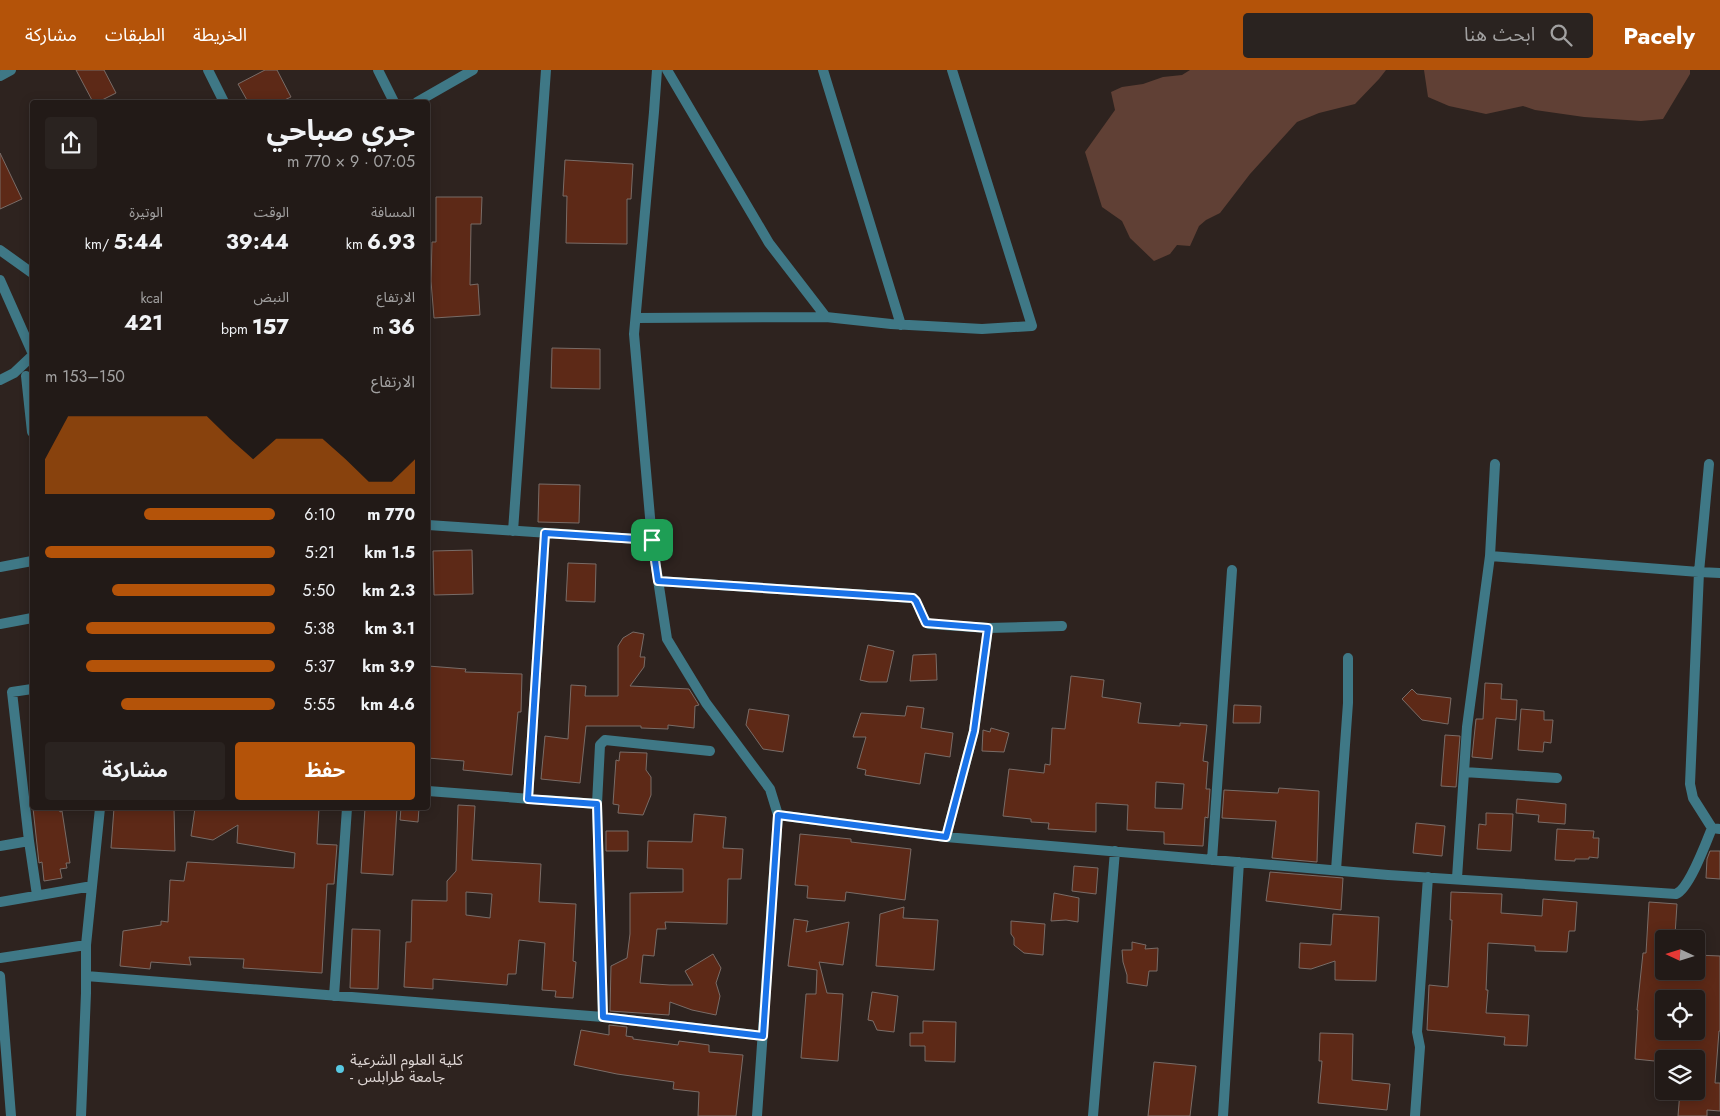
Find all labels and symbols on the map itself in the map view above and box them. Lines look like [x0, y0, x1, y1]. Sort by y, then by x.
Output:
pin [631, 519, 673, 561]
north arrow [1655, 930, 1705, 980]
place label: كلية العلوم الشرعية - جامعة طرابلس [350, 1049, 464, 1088]
marker: كلية العلوم الشرعية - جامعة طرابلس [334, 1063, 346, 1075]

